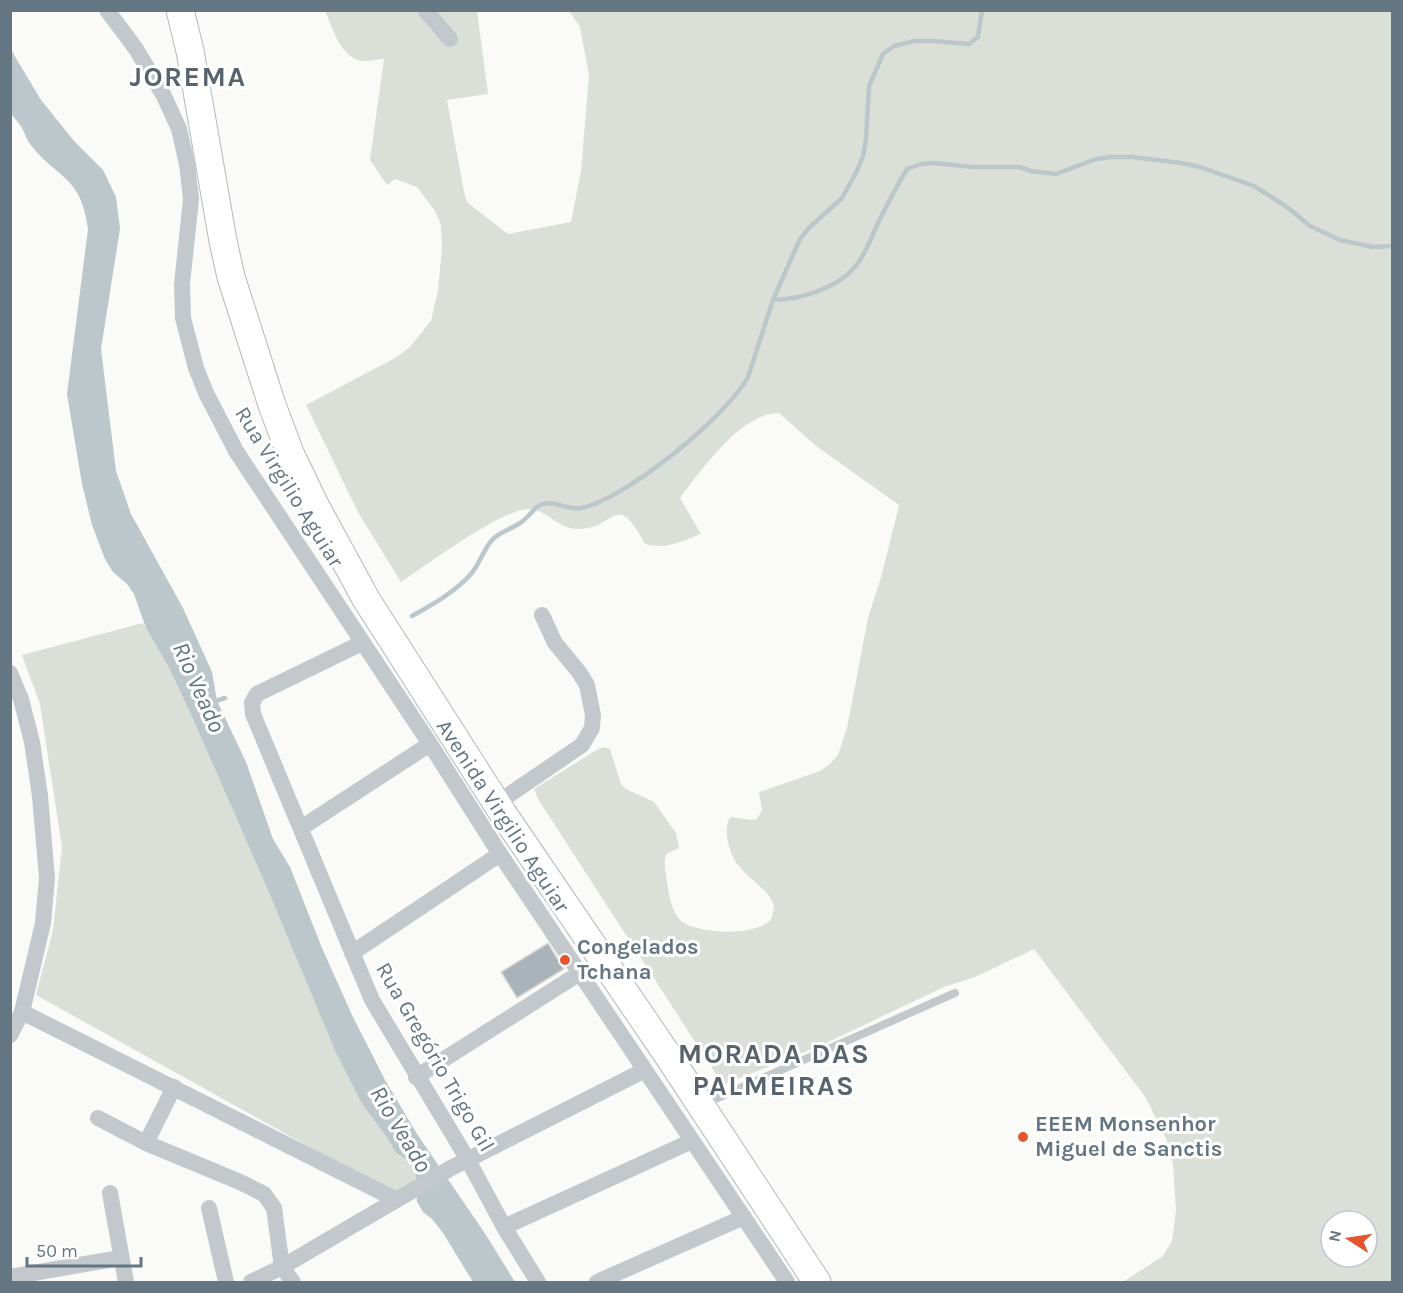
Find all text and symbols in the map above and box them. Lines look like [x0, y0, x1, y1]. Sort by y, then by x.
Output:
district label: JOREMA [130, 60, 246, 93]
street label: Rua Virgilio Aguiar [229, 402, 349, 572]
water label: Rio Veado [167, 637, 231, 737]
street label: Avenida Virgilio Aguiar [431, 714, 575, 918]
place label: Congelados Tchana [577, 934, 699, 985]
marker: Congelados Tchana [558, 953, 572, 967]
street label: Rua Gregório Trigo Gil [370, 958, 500, 1156]
district label: MORADA DAS PALMEIRAS [678, 1037, 870, 1102]
water label: Rio Veado [364, 1081, 438, 1177]
place label: EEEM Monsenhor Miguel de Sanctis [1035, 1111, 1222, 1162]
marker: EEEM Monsenhor Miguel de Sanctis [1016, 1130, 1030, 1144]
north arrow [1319, 1209, 1379, 1269]
text: N [1324, 1228, 1345, 1244]
scale bar [27, 1230, 141, 1268]
text: 50 m [36, 1240, 78, 1262]

